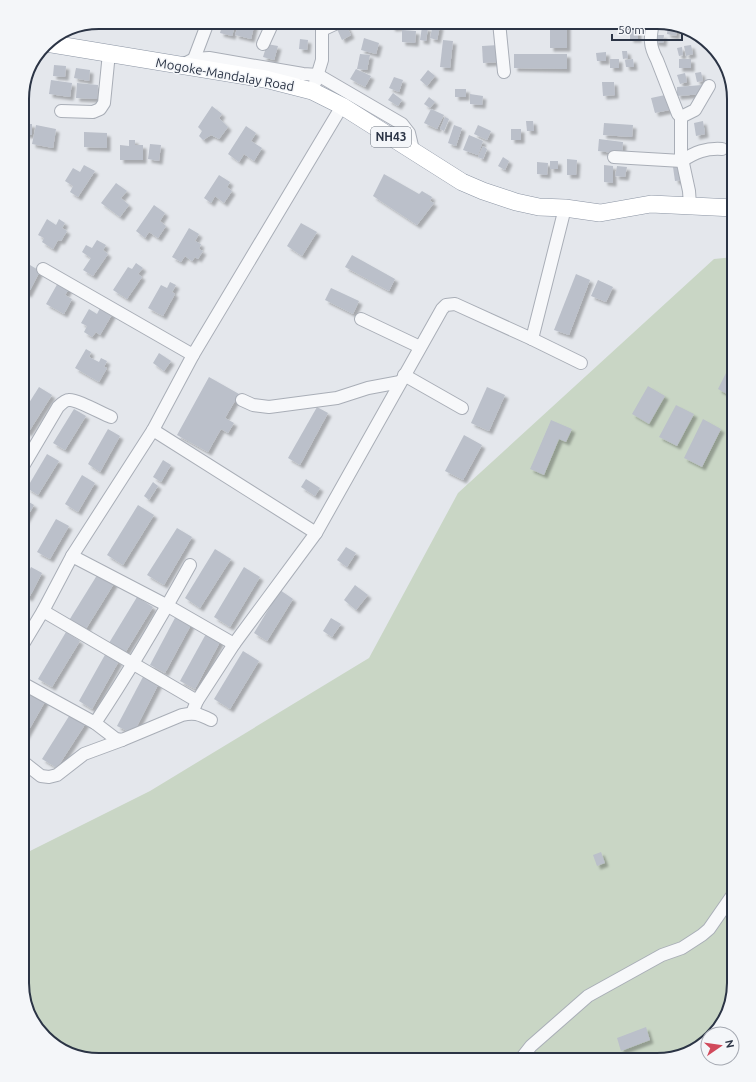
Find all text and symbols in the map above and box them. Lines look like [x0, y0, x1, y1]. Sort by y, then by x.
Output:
scale bar [612, 16, 682, 42]
text: 50 m [618, 23, 645, 36]
street label: Mogoke-Mandalay Road [155, 55, 295, 93]
road number: NH43 [371, 127, 411, 147]
north arrow [700, 1026, 740, 1066]
text: N [723, 1038, 737, 1049]

